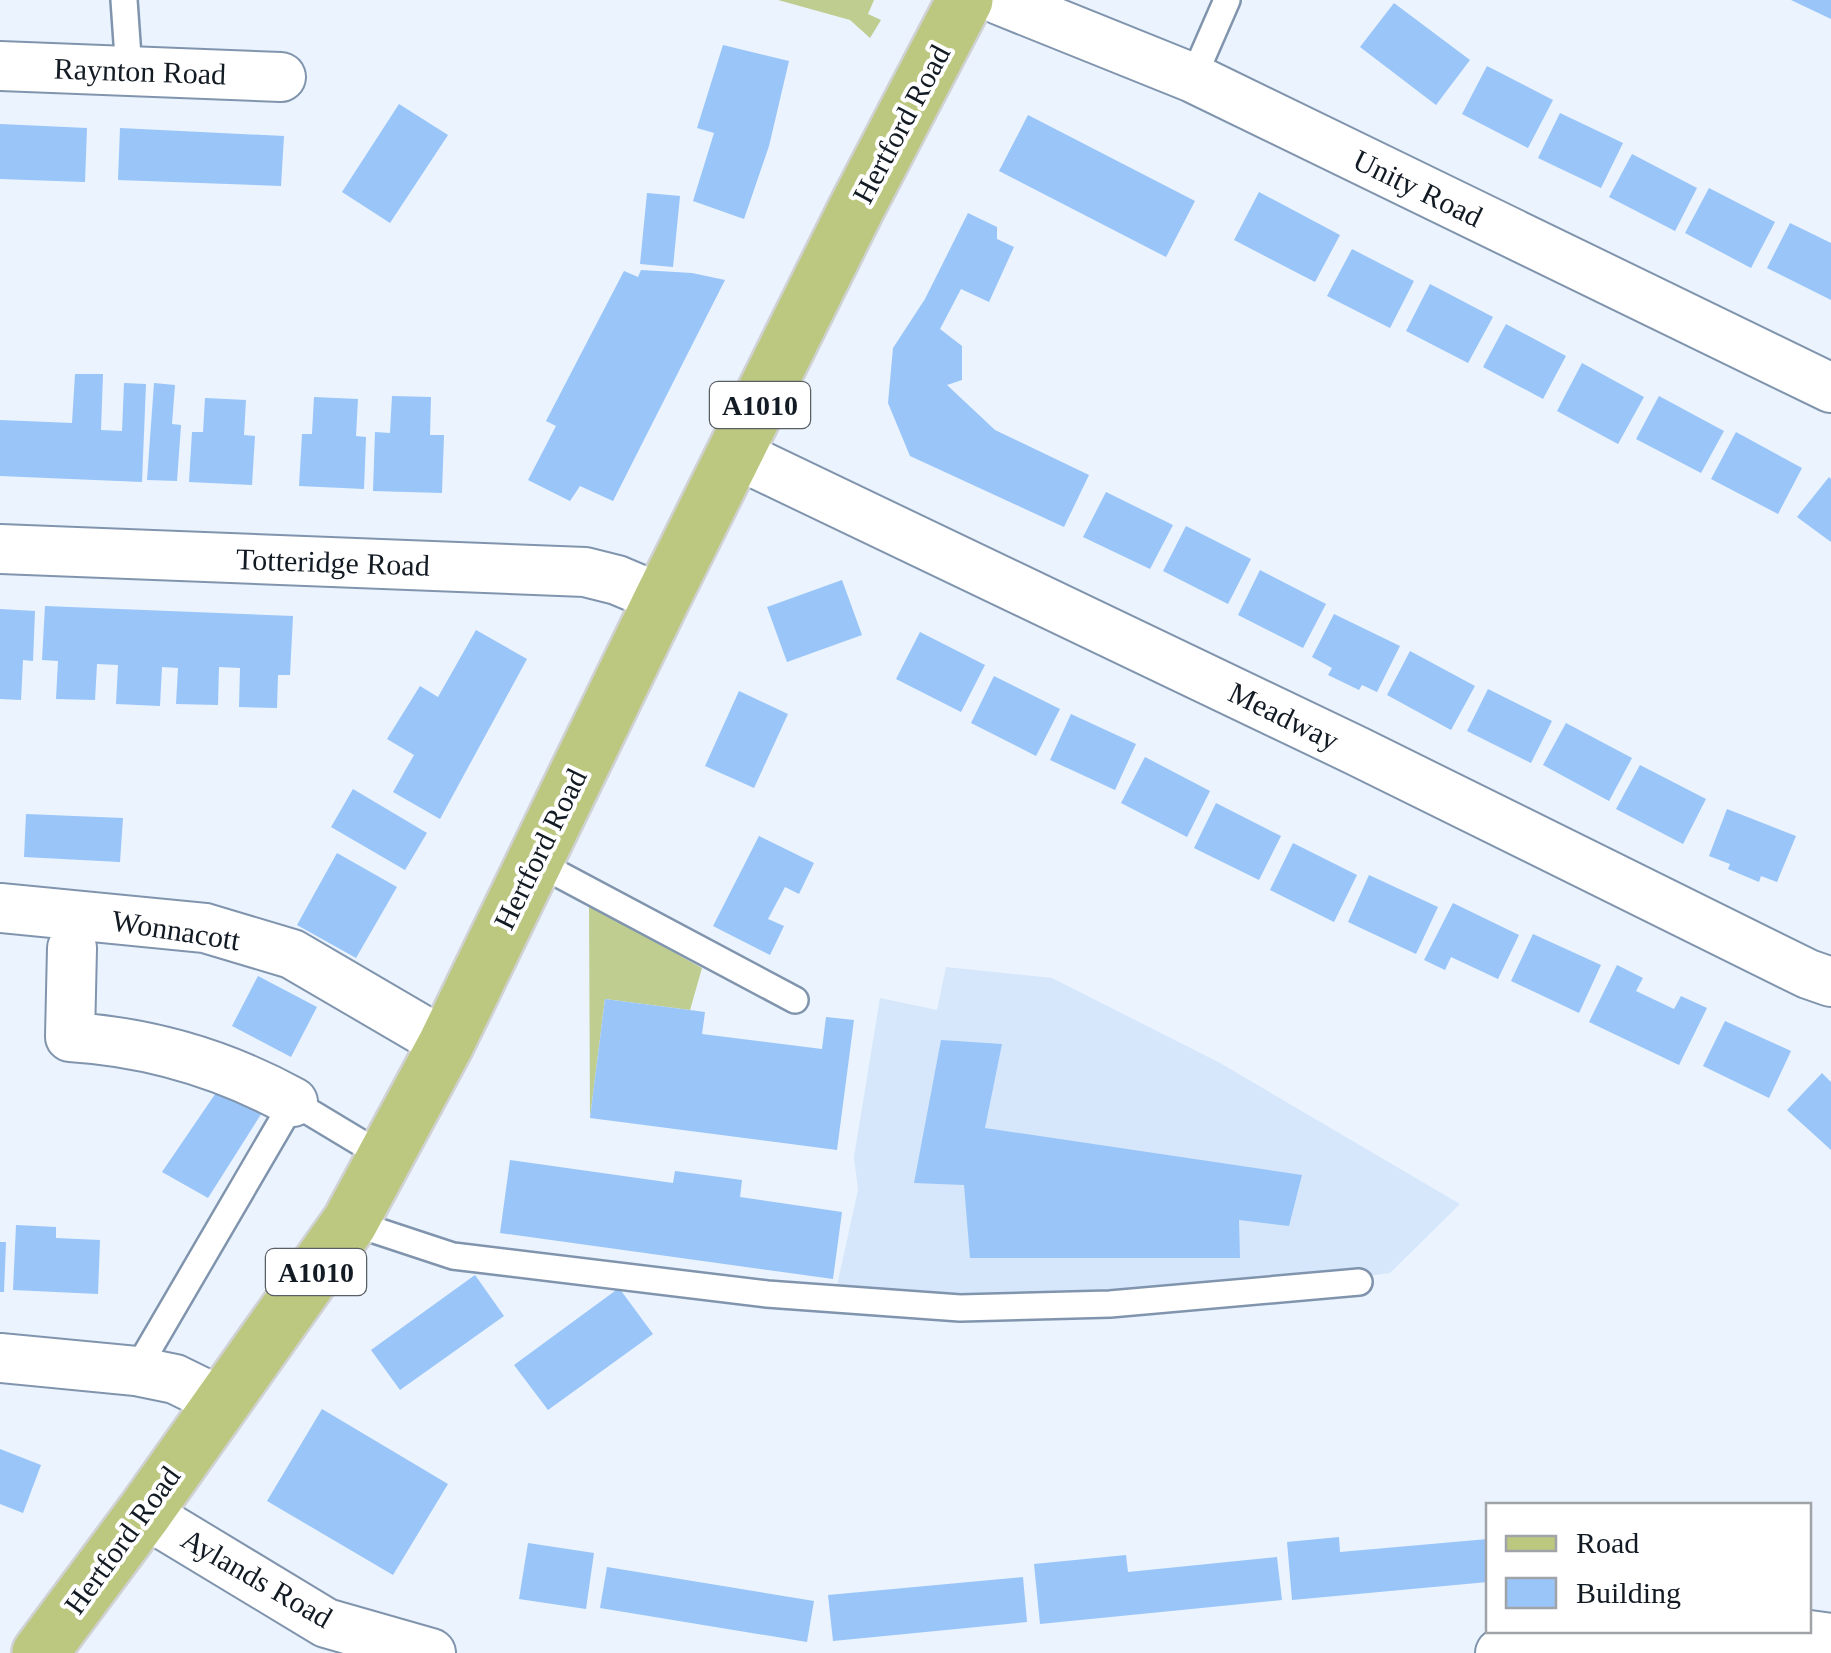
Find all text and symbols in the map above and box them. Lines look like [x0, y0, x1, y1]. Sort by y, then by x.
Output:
street label: Hertford Road [846, 39, 956, 209]
street label: Raynton Road [53, 51, 227, 91]
street label: Unity Road [1348, 143, 1488, 233]
road number: A1010 [710, 382, 810, 428]
street label: Totteridge Road [236, 542, 430, 582]
street label: Meadway [1224, 675, 1344, 757]
street label: Hertford Road [487, 764, 593, 934]
street label: Wonnacott [110, 904, 243, 957]
road number: A1010 [266, 1249, 366, 1295]
street label: Hertford Road [57, 1460, 187, 1620]
legend [1486, 1503, 1811, 1633]
street label: Aylands Road [176, 1522, 338, 1634]
text: Road [1576, 1526, 1639, 1559]
text: Building [1576, 1576, 1681, 1609]

